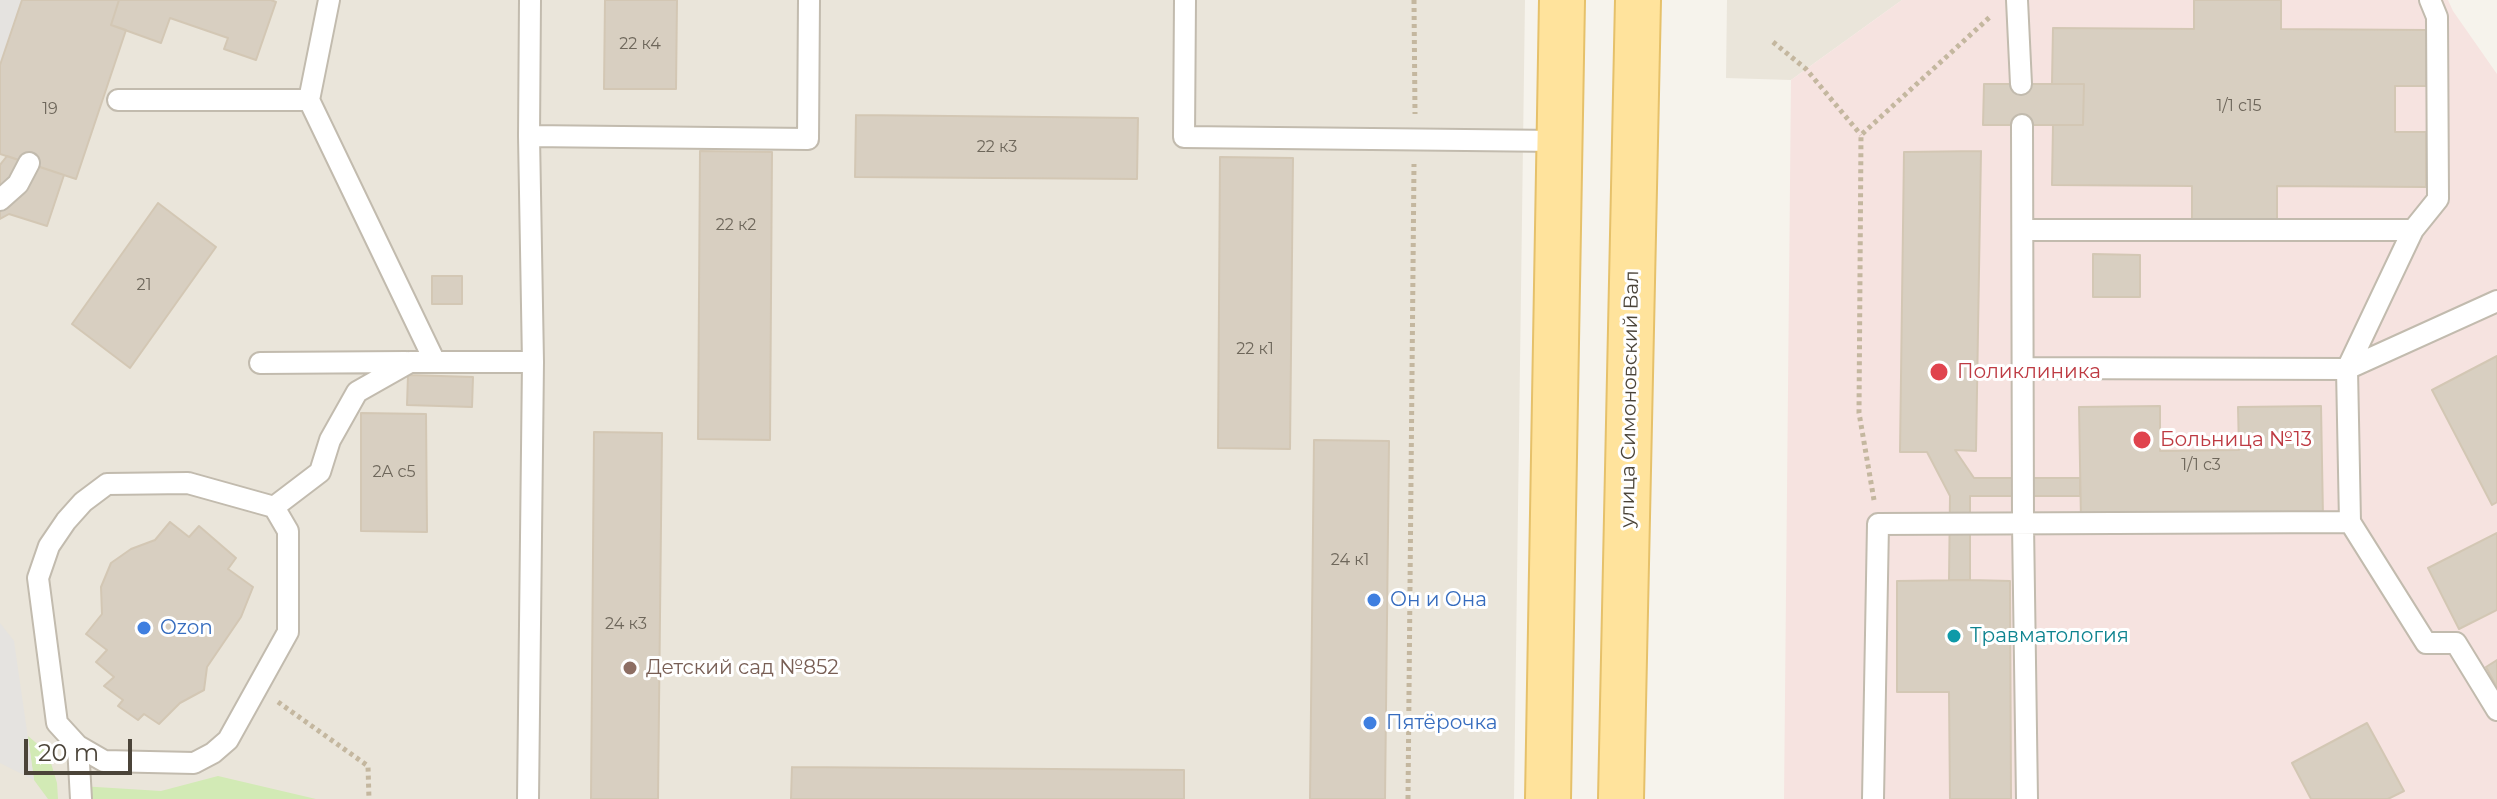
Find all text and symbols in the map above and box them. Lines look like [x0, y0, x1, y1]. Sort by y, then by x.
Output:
house number: 22 к4 [619, 34, 661, 54]
house number: 1/1 с15 [2216, 96, 2262, 116]
house number: 19 [42, 99, 58, 119]
house number: 22 к3 [977, 137, 1017, 157]
house number: 22 к2 [716, 215, 756, 235]
street label: улица Симоновский Вал [1616, 270, 1644, 528]
house number: 21 [137, 275, 151, 295]
house number: 22 к1 [1236, 339, 1274, 359]
place label: Поликлиника [1957, 360, 2101, 384]
marker: Поликлиника [1928, 361, 1950, 383]
place label: Больница №13 [2160, 428, 2312, 452]
marker: Больница №13 [2131, 429, 2153, 451]
house number: 1/1 с3 [2181, 455, 2221, 475]
house number: 2А с5 [372, 462, 416, 482]
house number: 24 к1 [1331, 550, 1369, 570]
place label: Он и Она [1390, 588, 1487, 612]
marker: Он и Она [1365, 591, 1383, 609]
house number: 24 к3 [605, 614, 647, 634]
place label: Ozon [160, 616, 213, 640]
marker: Ozon [135, 619, 153, 637]
place label: Травматология [1970, 624, 2129, 648]
marker: Травматология [1945, 627, 1963, 645]
place label: Детский сад №852 [646, 656, 839, 680]
marker: Детский сад №852 [621, 659, 639, 677]
place label: Пятёрочка [1386, 711, 1497, 735]
marker: Пятёрочка [1361, 714, 1379, 732]
scale bar [28, 723, 136, 773]
text: 20 m [38, 738, 99, 767]

